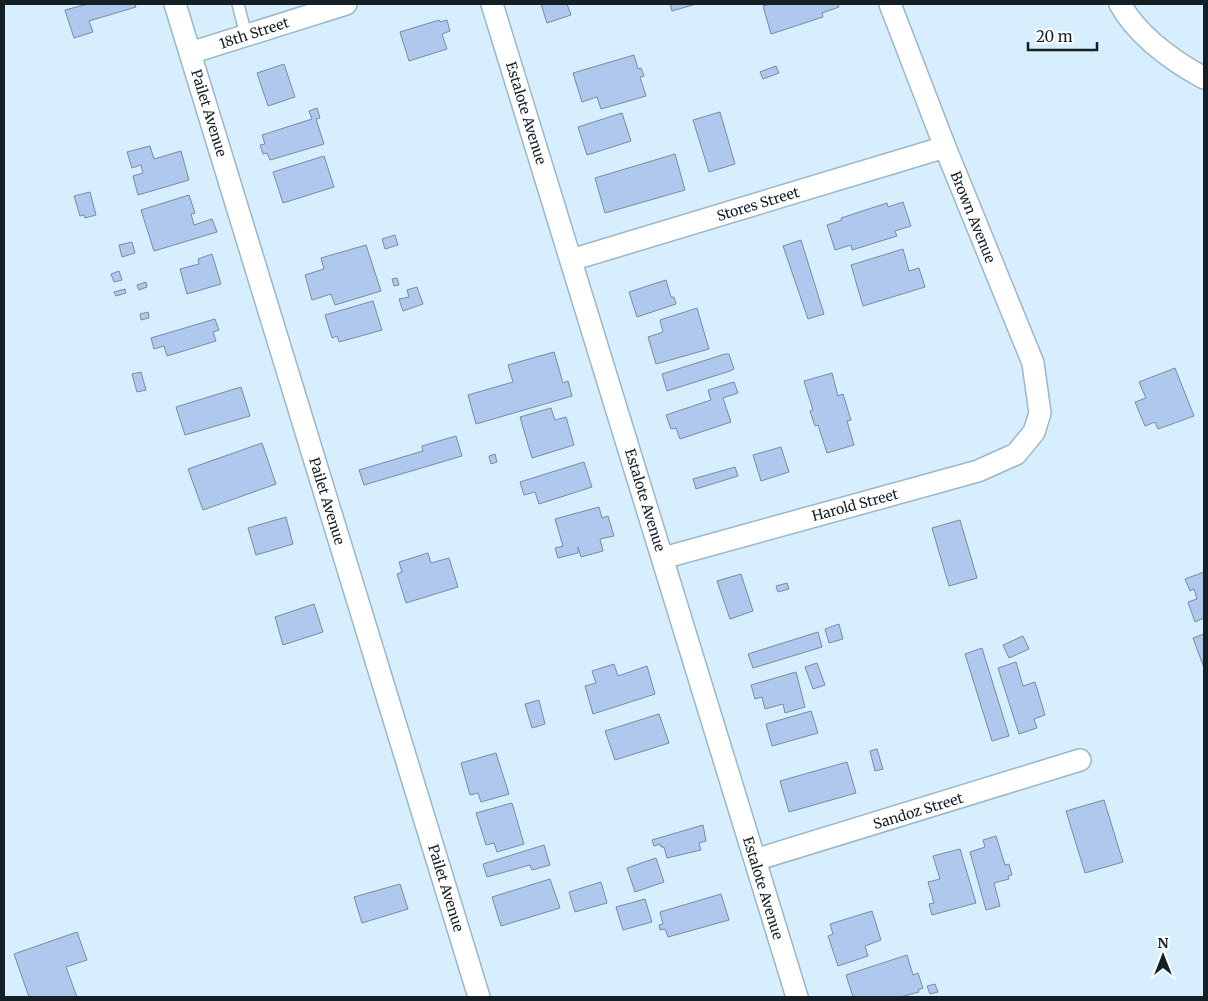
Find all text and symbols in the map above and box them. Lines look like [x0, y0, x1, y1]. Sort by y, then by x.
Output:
street label: 18th Street [217, 13, 292, 53]
scale bar [1028, 20, 1097, 52]
text: 20 m [1036, 27, 1073, 46]
street label: Estalote Avenue [502, 59, 550, 167]
street label: Pailet Avenue [187, 67, 231, 159]
street label: Brown Avenue [946, 169, 1000, 265]
street label: Stores Street [715, 183, 802, 225]
street label: Estalote Avenue [621, 446, 669, 554]
street label: Pailet Avenue [305, 455, 349, 547]
street label: Harold Street [810, 485, 901, 525]
street label: Sandoz Street [871, 789, 966, 833]
street label: Estalote Avenue [739, 834, 787, 942]
street label: Pailet Avenue [424, 842, 468, 934]
north arrow [1138, 931, 1188, 981]
text: N [1157, 934, 1169, 952]

